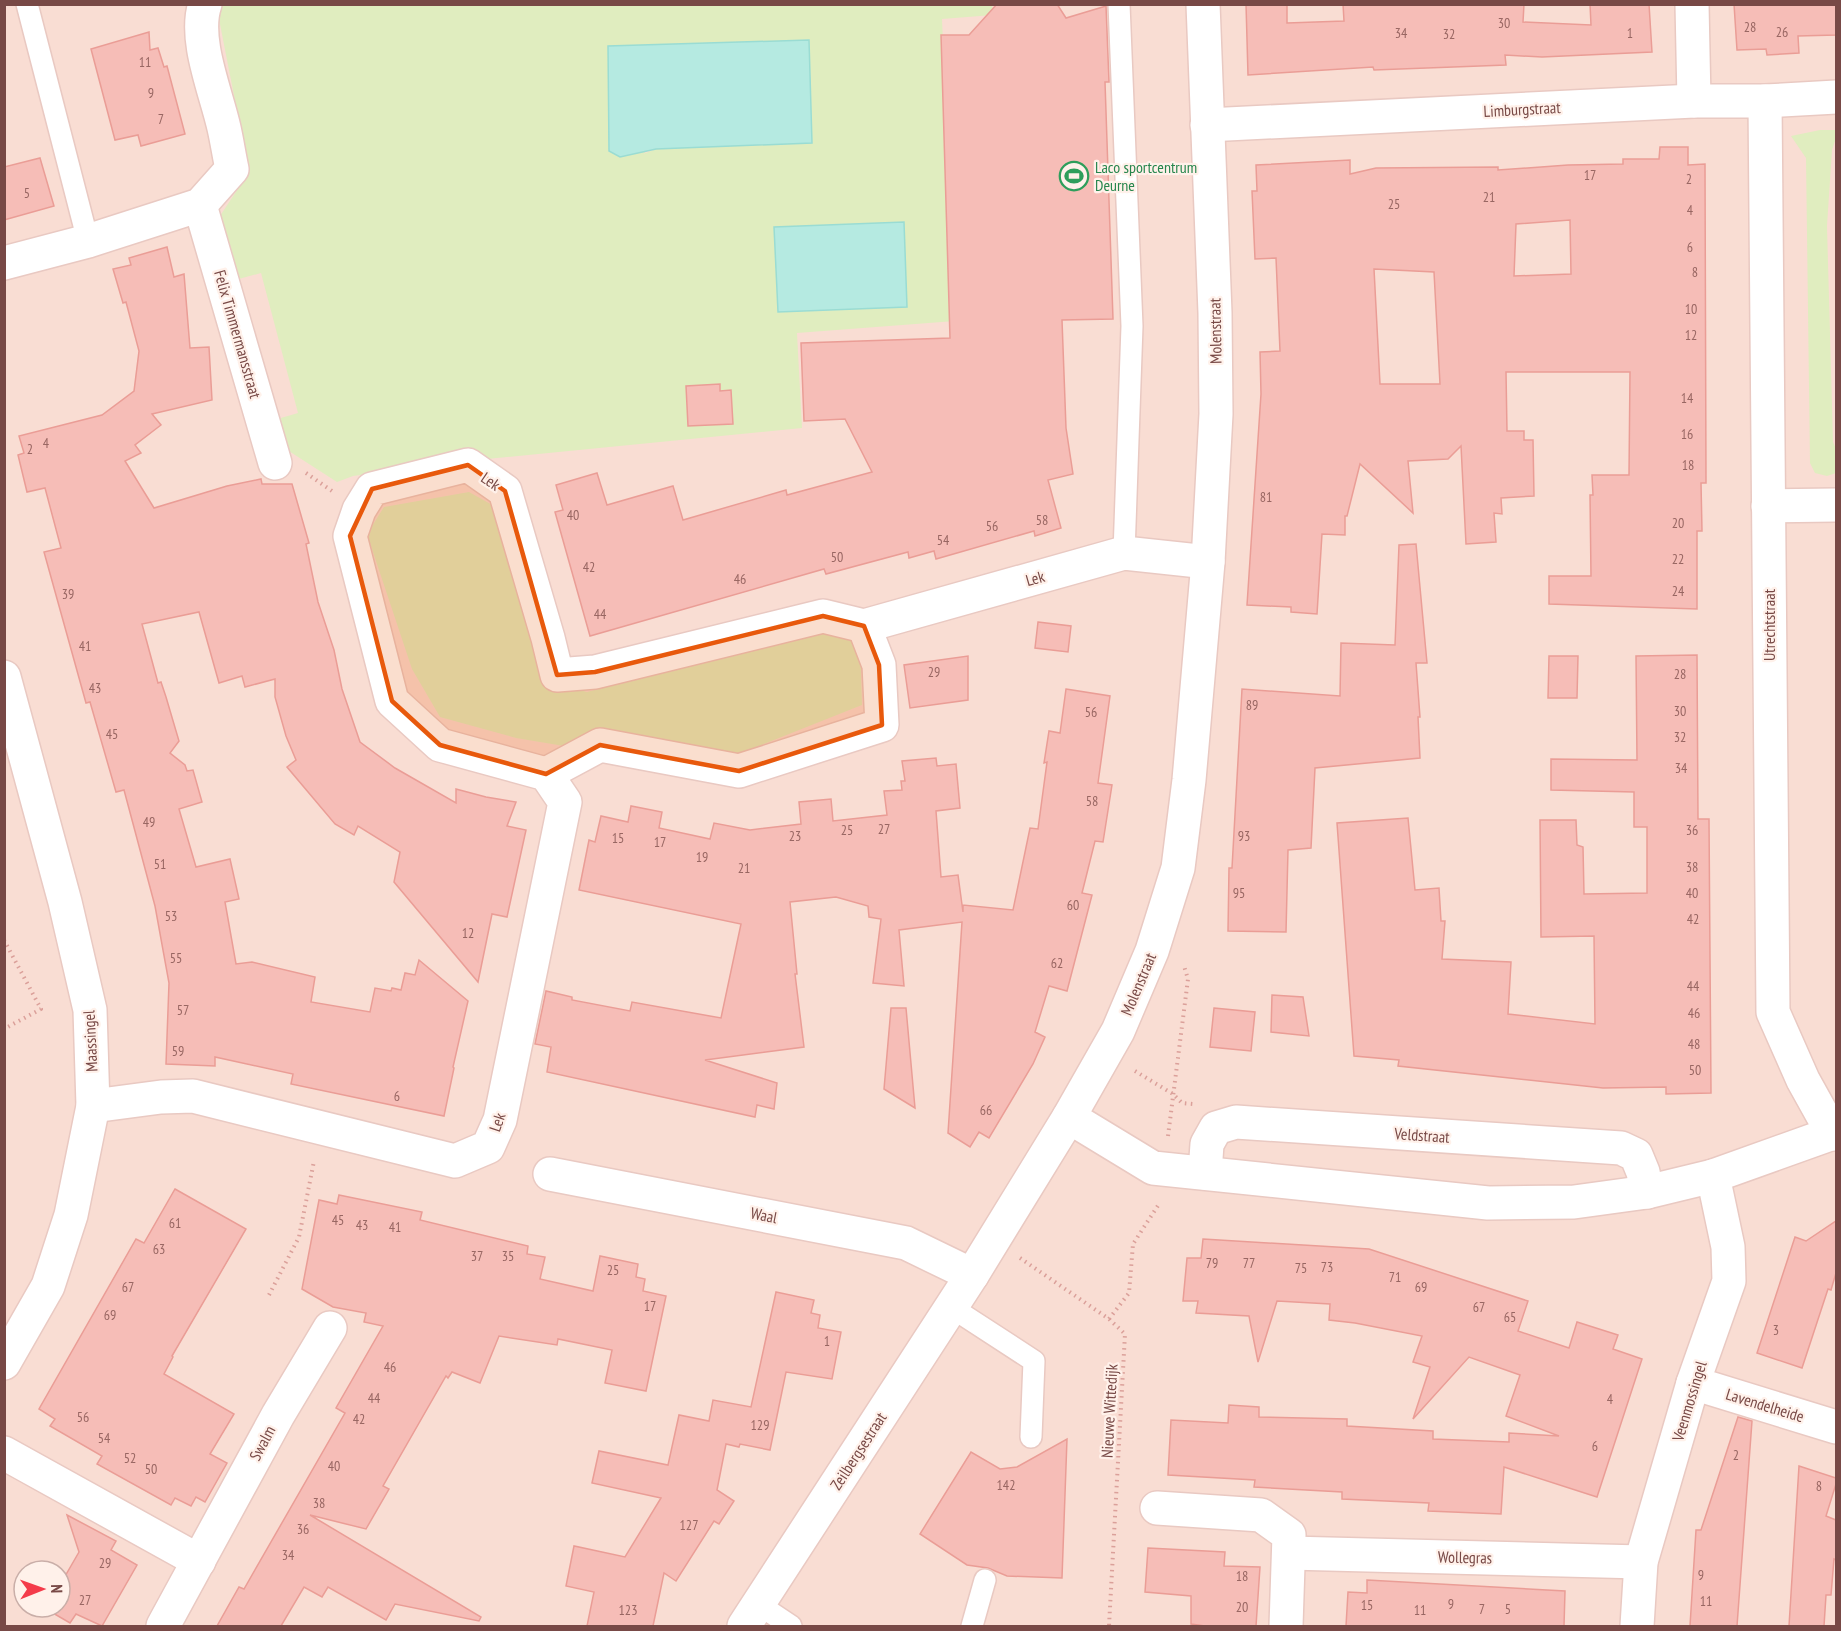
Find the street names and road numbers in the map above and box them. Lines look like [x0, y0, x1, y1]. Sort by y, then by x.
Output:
street label: Limburgstraat [1483, 97, 1562, 121]
street label: Felix Timmermansstraat [210, 267, 266, 401]
street label: Molenstraat [1204, 297, 1226, 364]
street label: Lek [478, 467, 505, 495]
street label: Lek [1023, 566, 1048, 590]
street label: Utrechtstraat [1759, 588, 1779, 661]
street label: Molenstraat [1116, 949, 1160, 1018]
street label: Maassingel [78, 1009, 102, 1072]
street label: Lek [484, 1109, 510, 1134]
street label: Veldstraat [1393, 1123, 1451, 1147]
street label: Waal [749, 1203, 779, 1227]
street label: Veenmossingel [1667, 1358, 1711, 1444]
street label: Nieuwe Wittedijk [1097, 1363, 1121, 1459]
street label: Lavendelheide [1724, 1384, 1806, 1426]
street label: Zeilbergsestraat [826, 1408, 891, 1494]
street label: Swalm [245, 1422, 279, 1464]
street label: Wollegras [1438, 1547, 1492, 1567]

